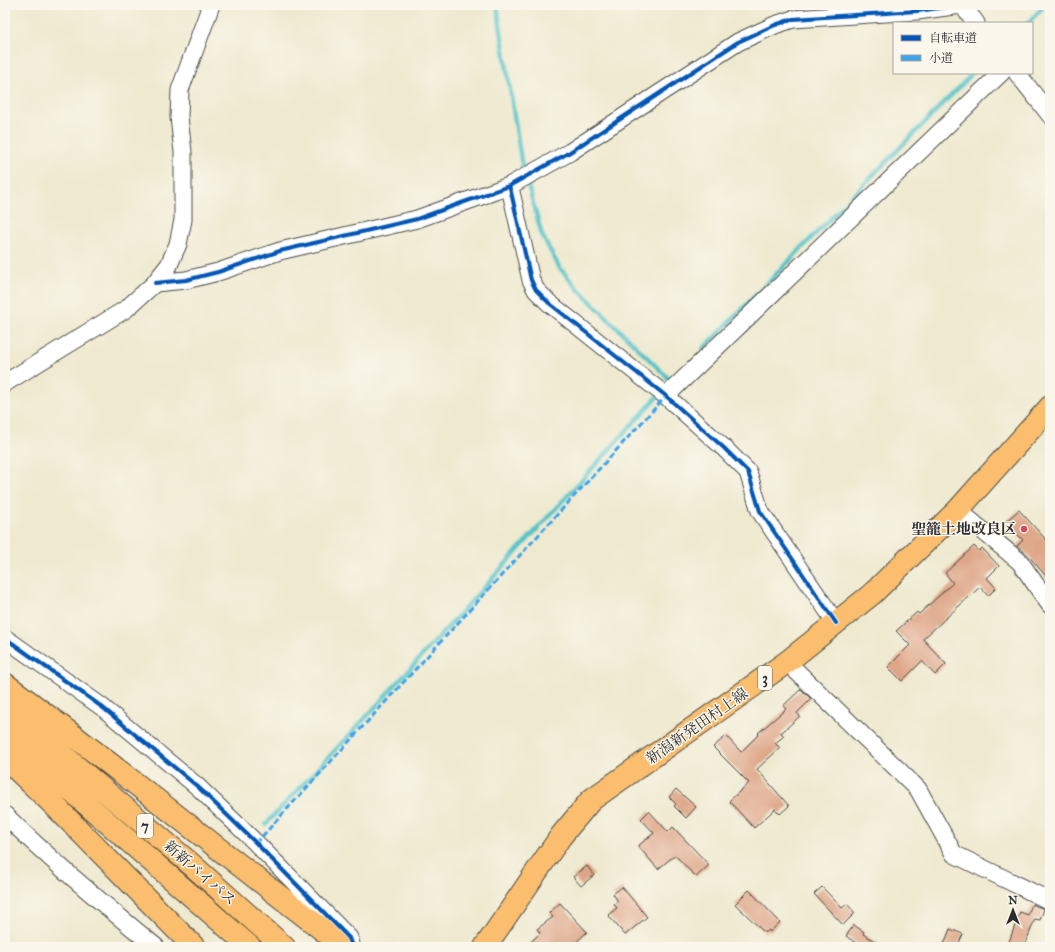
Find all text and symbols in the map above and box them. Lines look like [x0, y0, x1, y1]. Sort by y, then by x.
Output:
legend [893, 22, 1033, 74]
text: 自転車道 [929, 31, 977, 45]
text: 小道 [929, 51, 953, 65]
place label: 聖籠土地改良区 [911, 520, 1016, 538]
marker: 聖籠土地改良区 [1019, 524, 1029, 534]
road number: 3 [758, 666, 772, 690]
street label: 新潟新発田村上線 [643, 684, 751, 768]
road number: 7 [137, 814, 153, 838]
street label: 新新バイパス [160, 837, 240, 909]
north arrow [993, 890, 1033, 930]
text: N [1008, 894, 1018, 907]

